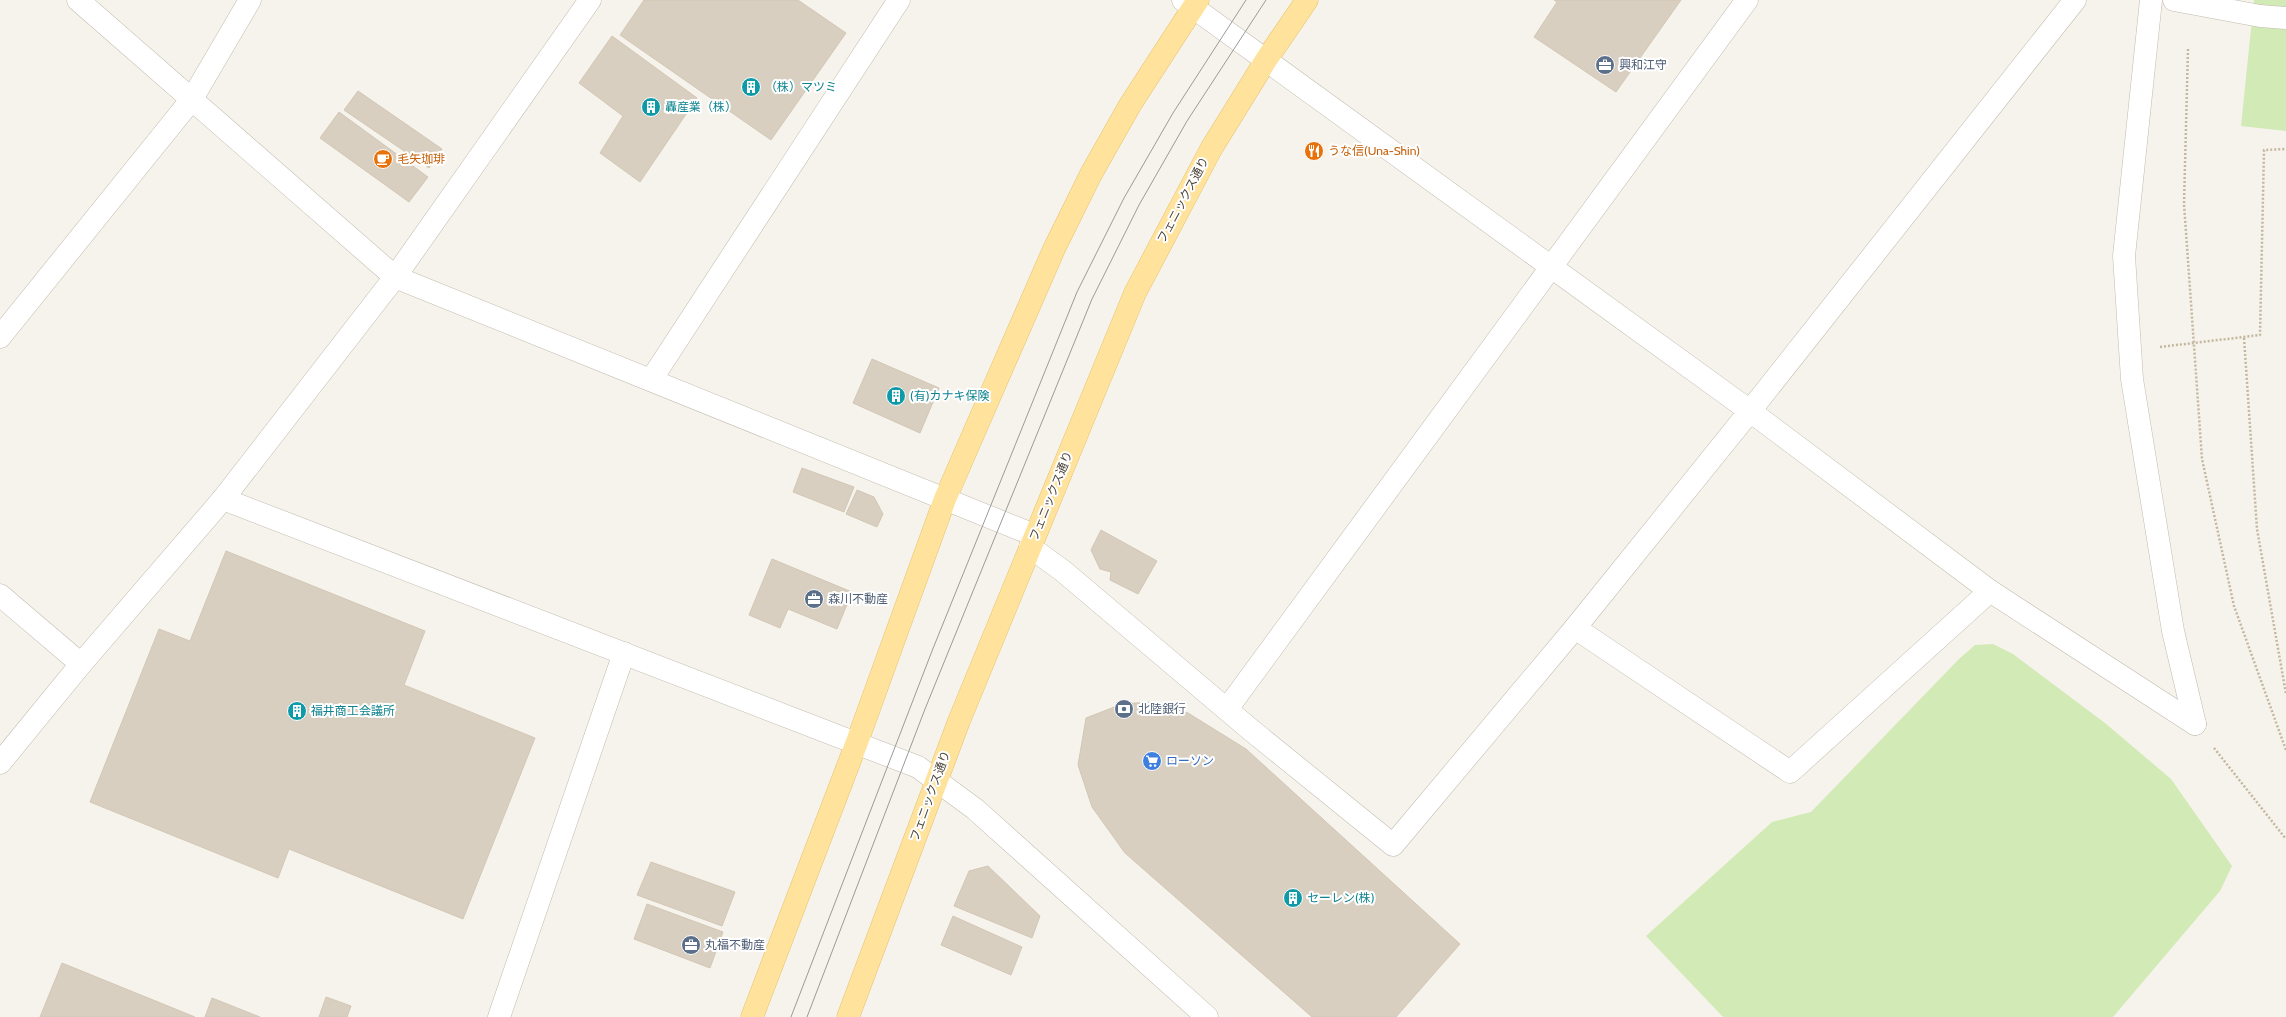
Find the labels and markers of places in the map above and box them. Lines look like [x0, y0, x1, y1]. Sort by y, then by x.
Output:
office icon: 興和江守 [1594, 54, 1616, 76]
place label: 興和江守 [1619, 57, 1667, 72]
building icon: （株）マツミ [740, 76, 762, 98]
place label: （株）マツミ [765, 79, 837, 94]
building icon: 轟産業（株） [640, 96, 662, 118]
place label: 轟産業（株） [665, 99, 737, 114]
restaurant icon: うな信(Una-Shin) [1303, 140, 1325, 162]
place label: うな信(Una-Shin) [1328, 143, 1420, 158]
cafe icon: 毛矢珈琲 [372, 148, 394, 170]
place label: 毛矢珈琲 [397, 151, 445, 166]
building icon: (有)カナキ保険 [885, 385, 907, 407]
place label: (有)カナキ保険 [910, 388, 990, 403]
office icon: 森川不動産 [803, 588, 825, 610]
place label: 森川不動産 [828, 591, 888, 606]
bank icon: 北陸銀行 [1113, 698, 1135, 720]
building icon: 福井商工会議所 [286, 700, 308, 722]
place label: 北陸銀行 [1138, 701, 1186, 716]
place label: 福井商工会議所 [311, 703, 395, 718]
supermarket icon: ローソン [1141, 750, 1163, 772]
place label: ローソン [1166, 753, 1214, 768]
building icon: セーレン(株) [1282, 887, 1304, 909]
place label: セーレン(株) [1307, 890, 1375, 905]
office icon: 丸福不動産 [680, 934, 702, 956]
place label: 丸福不動産 [705, 937, 765, 952]

